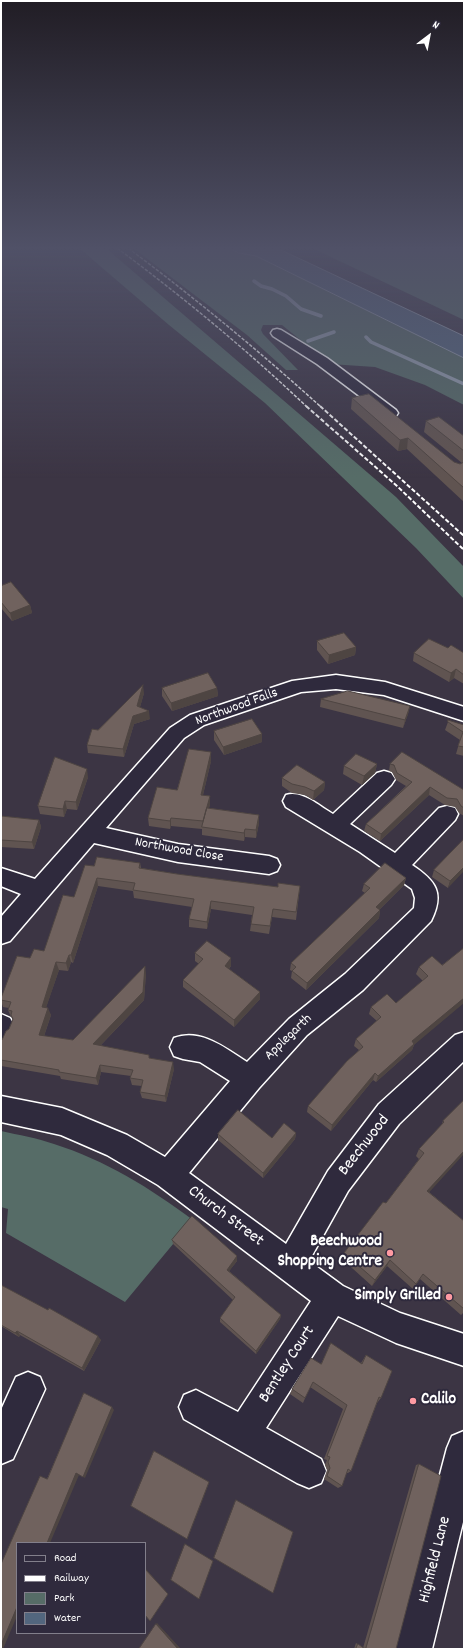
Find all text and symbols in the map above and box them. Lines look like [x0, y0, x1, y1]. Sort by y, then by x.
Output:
north arrow [409, 16, 449, 56]
text: N [429, 18, 442, 34]
street label: Northwood Falls [193, 685, 281, 731]
street label: Northwood Close [133, 835, 225, 867]
street label: Applegarth [262, 1011, 316, 1065]
street label: Beechwood [335, 1111, 395, 1181]
street label: Church Street [183, 1182, 267, 1252]
place label: Beechwood Shopping Centre [277, 1233, 382, 1273]
marker: Beechwood Shopping Centre [385, 1248, 395, 1258]
place label: Simply Grilled [355, 1287, 441, 1307]
marker: Simply Grilled [444, 1292, 454, 1302]
street label: Bentley Court [256, 1323, 320, 1407]
place label: Calilo [421, 1391, 456, 1411]
marker: Calilo [408, 1396, 418, 1406]
street label: Highfield Lane [415, 1515, 457, 1605]
legend [16, 1542, 146, 1634]
text: Road [54, 1550, 76, 1567]
text: Railway [54, 1570, 89, 1587]
text: Park [54, 1590, 74, 1607]
text: Water [54, 1610, 81, 1627]

